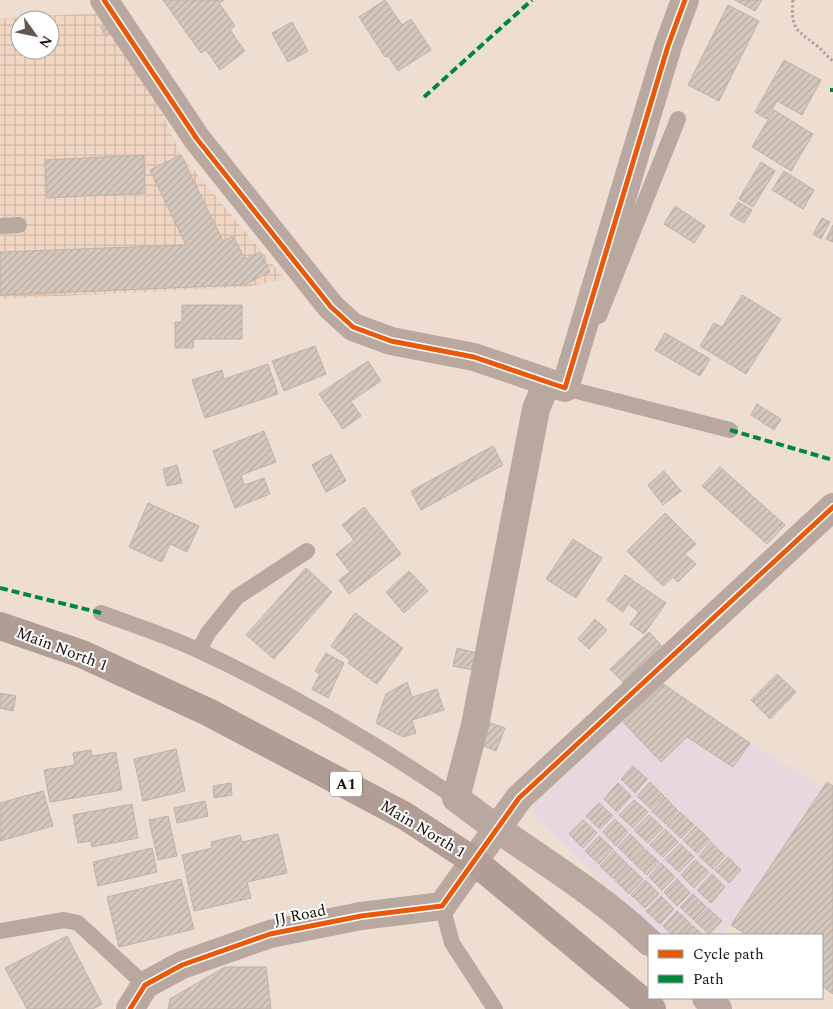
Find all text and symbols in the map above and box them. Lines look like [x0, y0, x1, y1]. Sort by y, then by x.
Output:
north arrow [10, 10, 60, 60]
text: N [34, 31, 57, 52]
street label: Main North 1 [13, 621, 111, 677]
road number: A1 [330, 772, 362, 796]
street label: Main North 1 [376, 794, 470, 864]
street label: JJ Road [272, 898, 328, 932]
legend [648, 934, 823, 999]
text: Cycle path [693, 943, 764, 966]
text: Path [693, 968, 724, 991]

